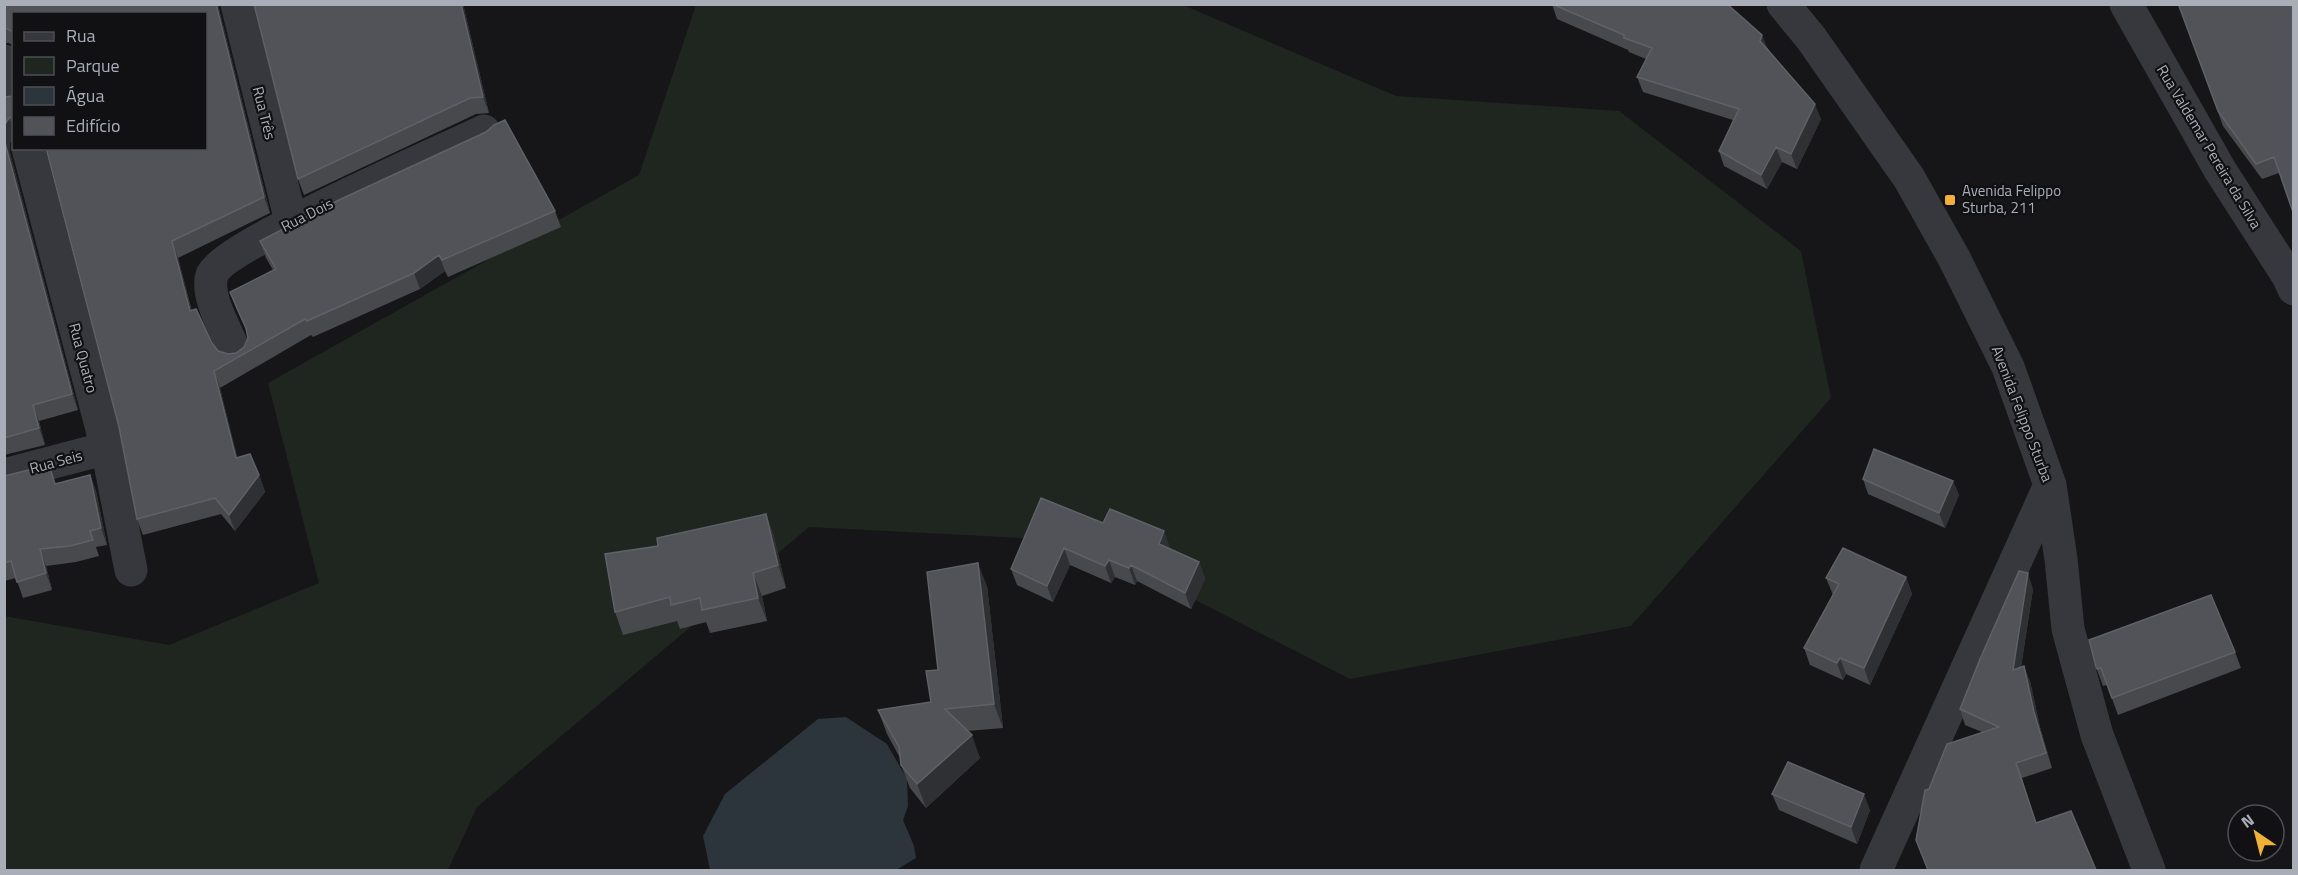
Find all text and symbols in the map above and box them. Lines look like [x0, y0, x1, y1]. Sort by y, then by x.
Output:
legend [12, 12, 207, 150]
text: Rua [66, 22, 96, 49]
text: Parque [66, 52, 120, 79]
street label: Rua Valdemar Pereira da Silva [2151, 60, 2268, 234]
text: Água [66, 82, 104, 109]
street label: Rua Três [247, 84, 282, 142]
text: Edifício [66, 112, 120, 139]
place label: Avenida Felippo Sturba, 211 [1962, 179, 2061, 219]
street label: Rua Dois [277, 192, 337, 237]
marker: Avenida Felippo Sturba, 211 [1943, 193, 1957, 207]
street label: Rua Quatro [63, 320, 104, 395]
street label: Avenida Felippo Sturba [1986, 342, 2059, 486]
street label: Rua Seis [27, 443, 85, 480]
north arrow [2226, 803, 2286, 863]
text: N [2236, 808, 2259, 834]

